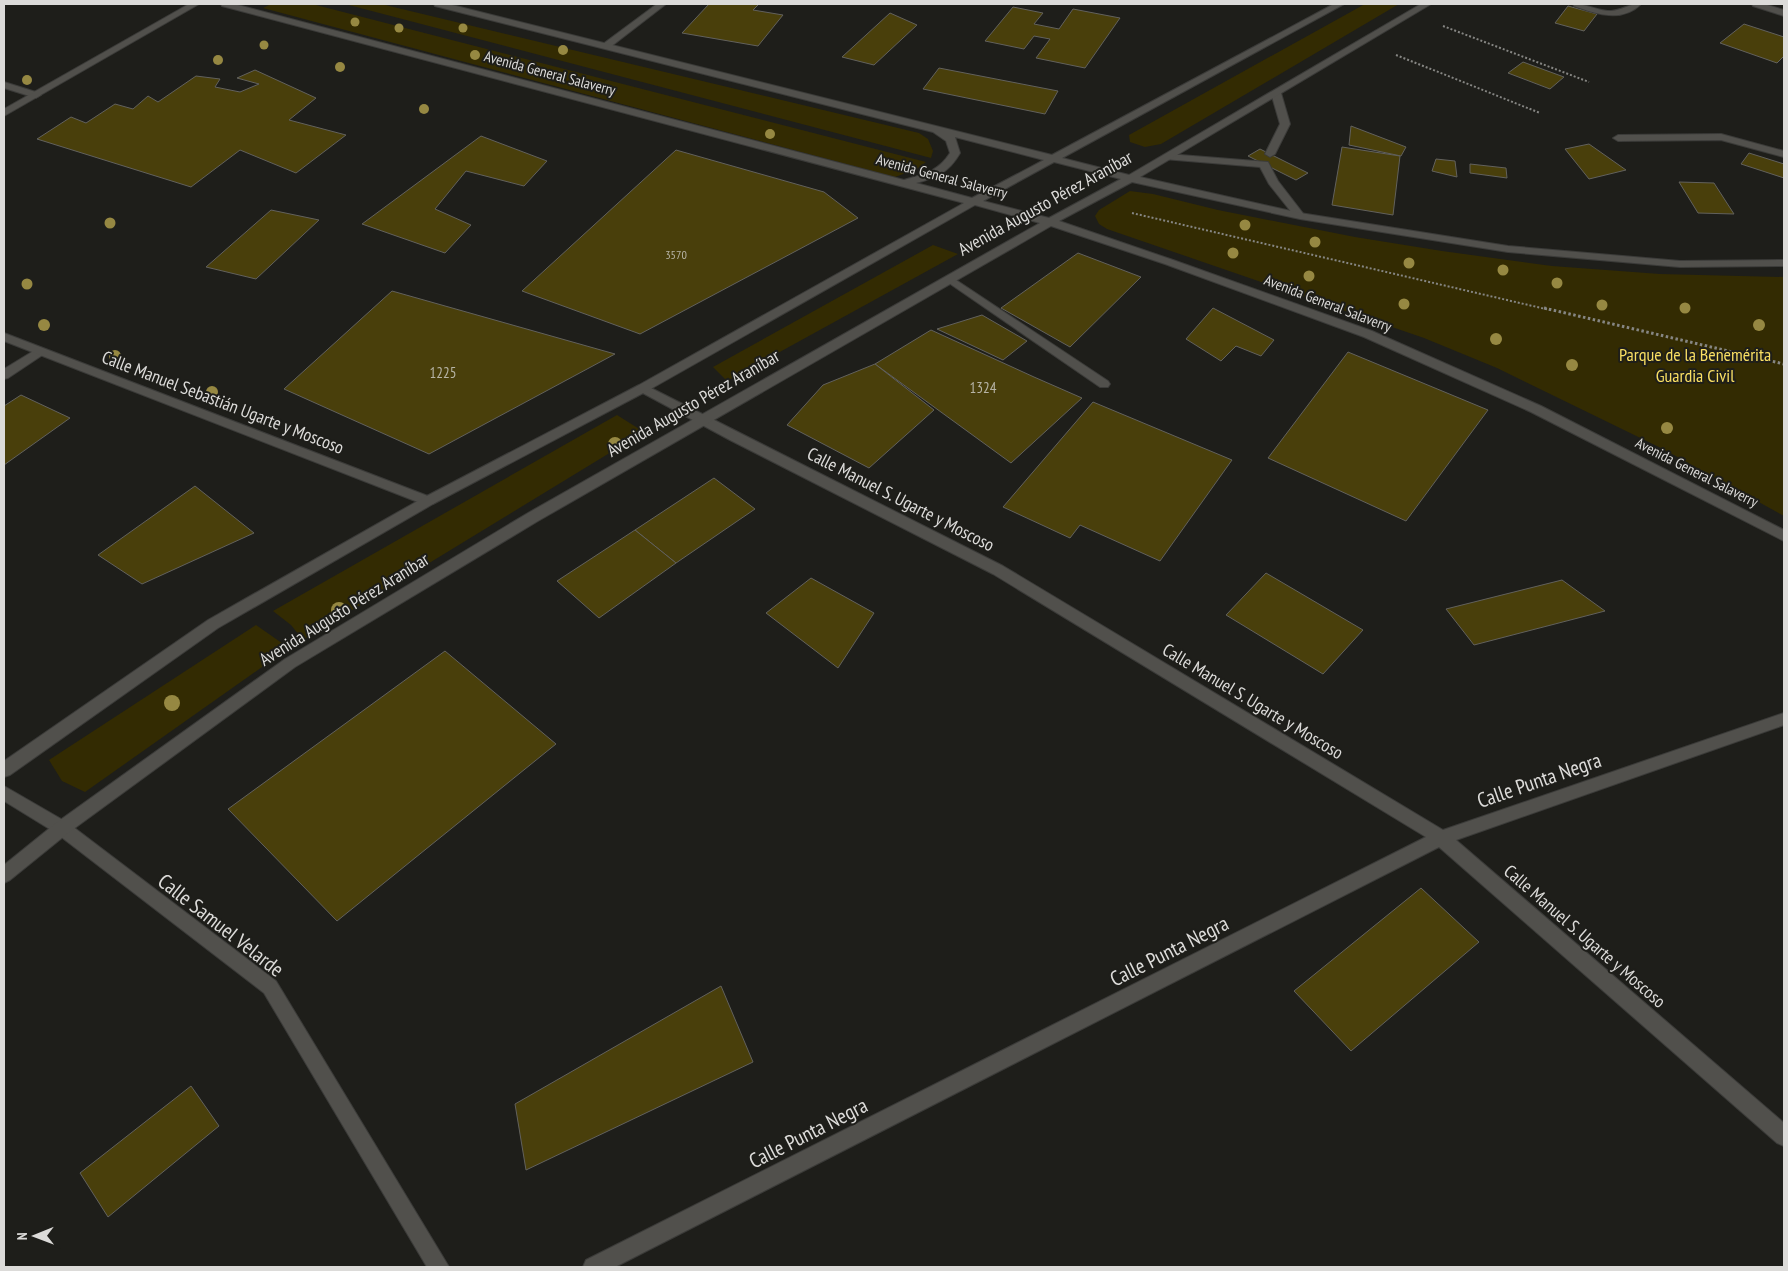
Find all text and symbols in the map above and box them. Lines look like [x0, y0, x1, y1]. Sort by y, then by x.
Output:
street label: Avenida General Salaverry [482, 46, 618, 100]
street label: Avenida Augusto Pérez Araníbar [954, 145, 1136, 261]
street label: Avenida General Salaverry [874, 149, 1010, 203]
house number: 3570 [665, 247, 687, 262]
street label: Avenida General Salaverry [1262, 270, 1395, 336]
park label: Parque de la Benemérita Guardia Civil [1619, 343, 1771, 387]
street label: Avenida Augusto Pérez Araníbar [602, 344, 784, 462]
street label: Calle Manuel Sebastián Ugarte y Moscoso [99, 345, 348, 459]
house number: 1225 [429, 363, 457, 382]
house number: 1324 [969, 378, 997, 397]
street label: Avenida General Salaverry [1633, 433, 1762, 511]
street label: Calle Manuel S. Ugarte y Moscoso [804, 442, 999, 556]
street label: Avenida Augusto Pérez Araníbar [255, 547, 433, 671]
street label: Calle Manuel S. Ugarte y Moscoso [1158, 638, 1348, 764]
street label: Calle Punta Negra [1473, 746, 1605, 814]
street label: Calle Manuel S. Ugarte y Moscoso [1499, 859, 1671, 1013]
street label: Calle Samuel Velarde [153, 867, 289, 983]
street label: Calle Punta Negra [1105, 910, 1233, 992]
street label: Calle Punta Negra [744, 1092, 872, 1174]
north arrow [10, 1211, 60, 1261]
text: N [13, 1232, 31, 1240]

